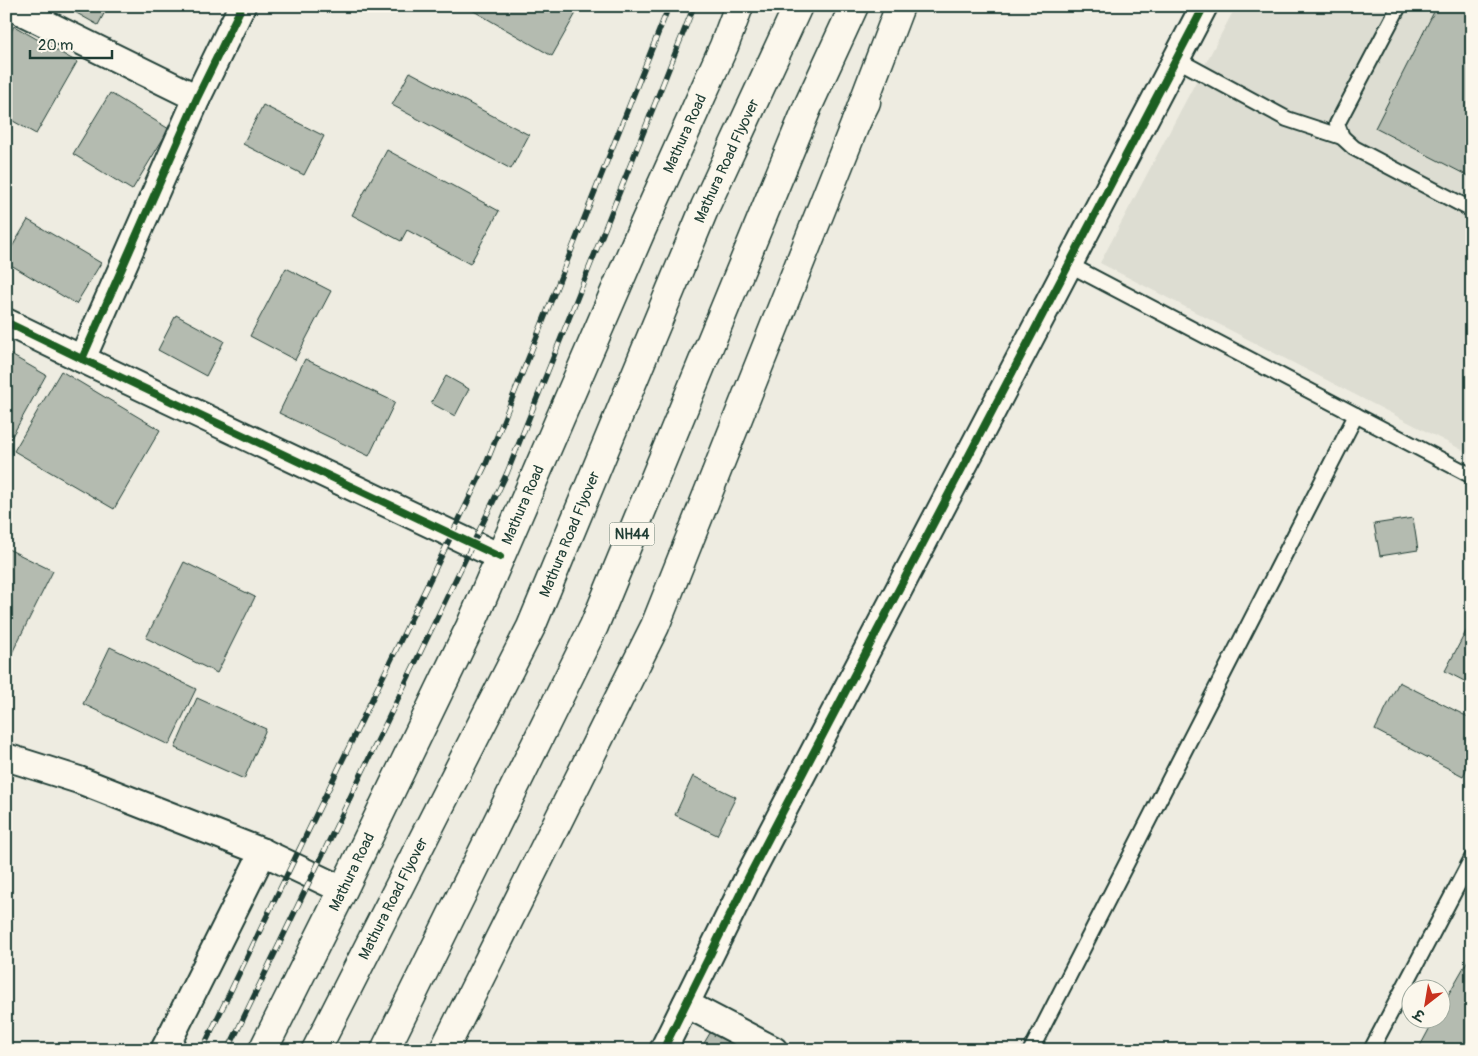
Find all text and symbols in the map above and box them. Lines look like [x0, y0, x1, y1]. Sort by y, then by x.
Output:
scale bar [30, 28, 112, 60]
text: 20 m [38, 36, 73, 55]
street label: Mathura Road [659, 91, 711, 176]
street label: Mathura Road Flyover [690, 95, 764, 226]
street label: Mathura Road [498, 462, 549, 548]
street label: Mathura Road Flyover [535, 468, 605, 600]
road number: NH44 [610, 522, 654, 546]
street label: Mathura Road [325, 830, 379, 914]
street label: Mathura Road Flyover [355, 834, 433, 963]
north arrow [1400, 978, 1450, 1028]
text: उ [1410, 1004, 1430, 1025]

